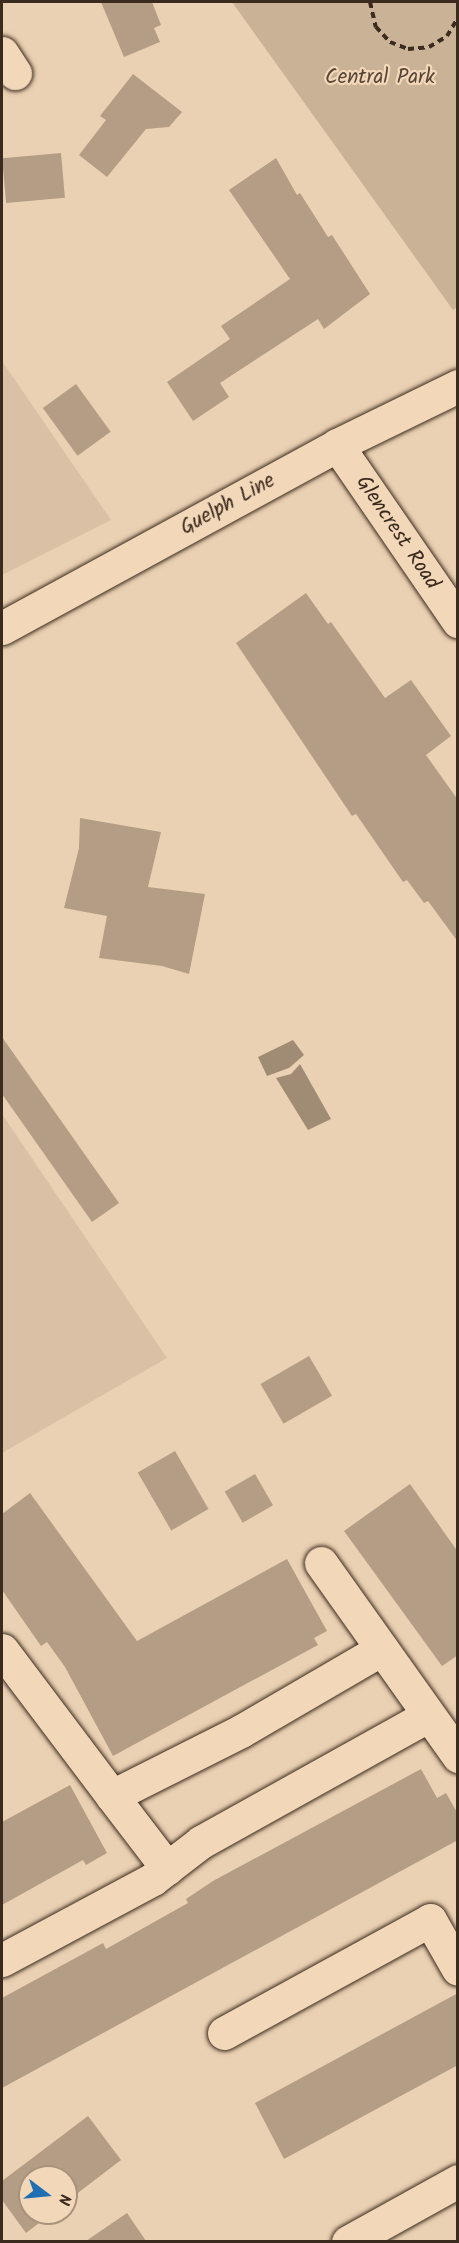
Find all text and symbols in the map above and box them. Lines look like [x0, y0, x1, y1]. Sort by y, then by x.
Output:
park label: Central Park [325, 65, 435, 91]
street label: Guelph Line [176, 469, 280, 541]
street label: Glencrest Road [350, 471, 444, 595]
north arrow [18, 2165, 78, 2225]
text: N [50, 2191, 77, 2208]

